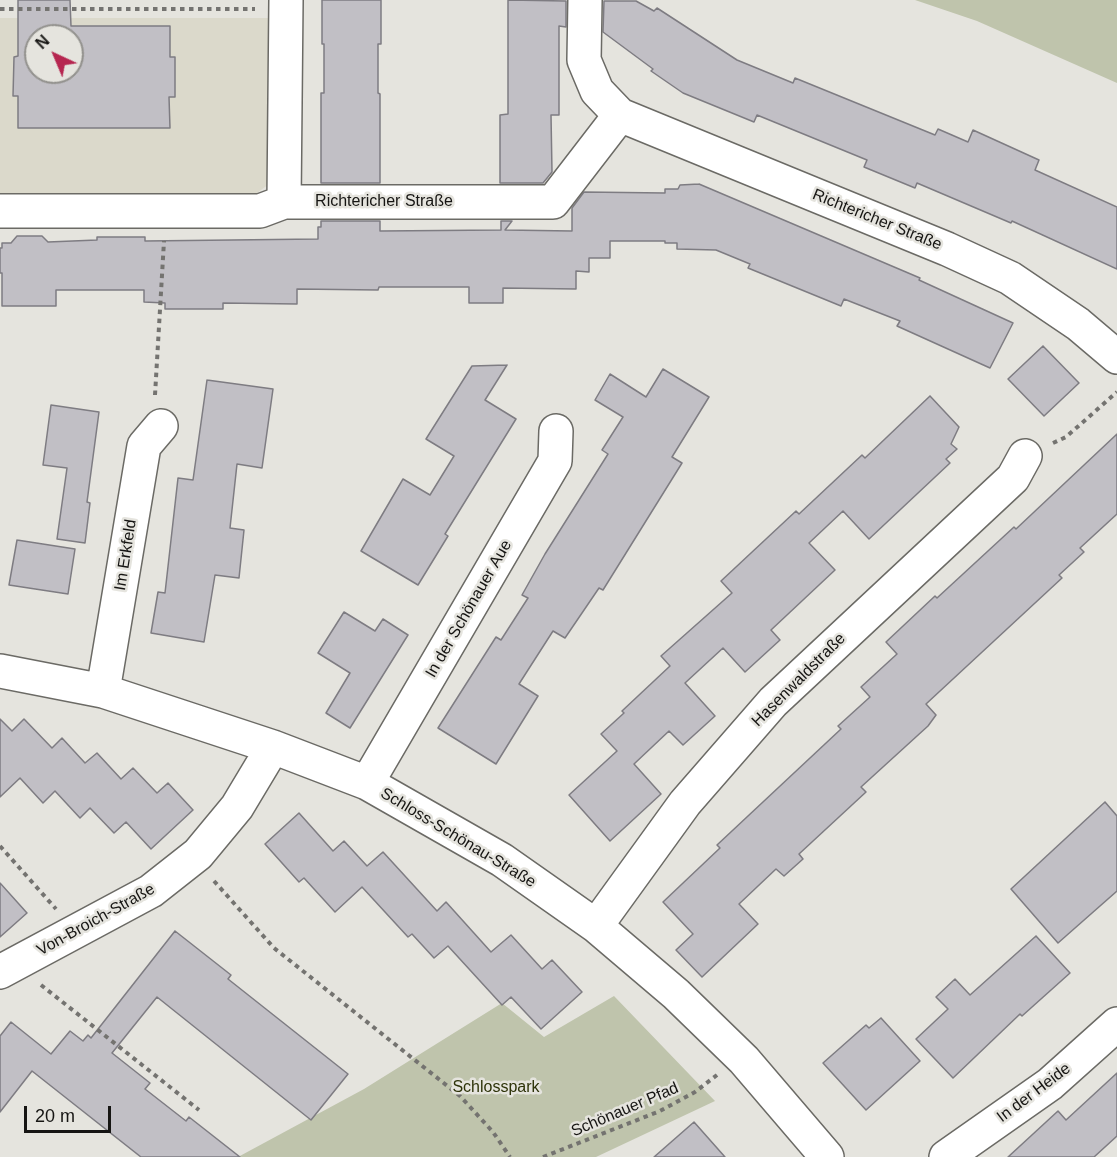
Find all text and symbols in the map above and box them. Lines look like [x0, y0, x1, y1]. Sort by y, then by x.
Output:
north arrow [24, 24, 84, 84]
text: N [32, 32, 53, 52]
street label: Richtericher Straße [810, 185, 944, 255]
street label: Richtericher Straße [315, 192, 453, 212]
street label: Im Erkfeld [111, 518, 141, 592]
street label: In der Schönauer Aue [422, 537, 516, 681]
street label: Hasenwaldstraße [748, 629, 850, 731]
street label: Schloss-Schönau-Straße [377, 784, 539, 892]
street label: Von-Broich-Straße [34, 880, 158, 960]
street label: In der Heide [993, 1059, 1075, 1127]
park label: Schlosspark [452, 1078, 540, 1098]
street label: Schönauer Pfad [568, 1079, 682, 1141]
scale bar [27, 1094, 114, 1132]
text: 20 m [35, 1106, 75, 1126]

